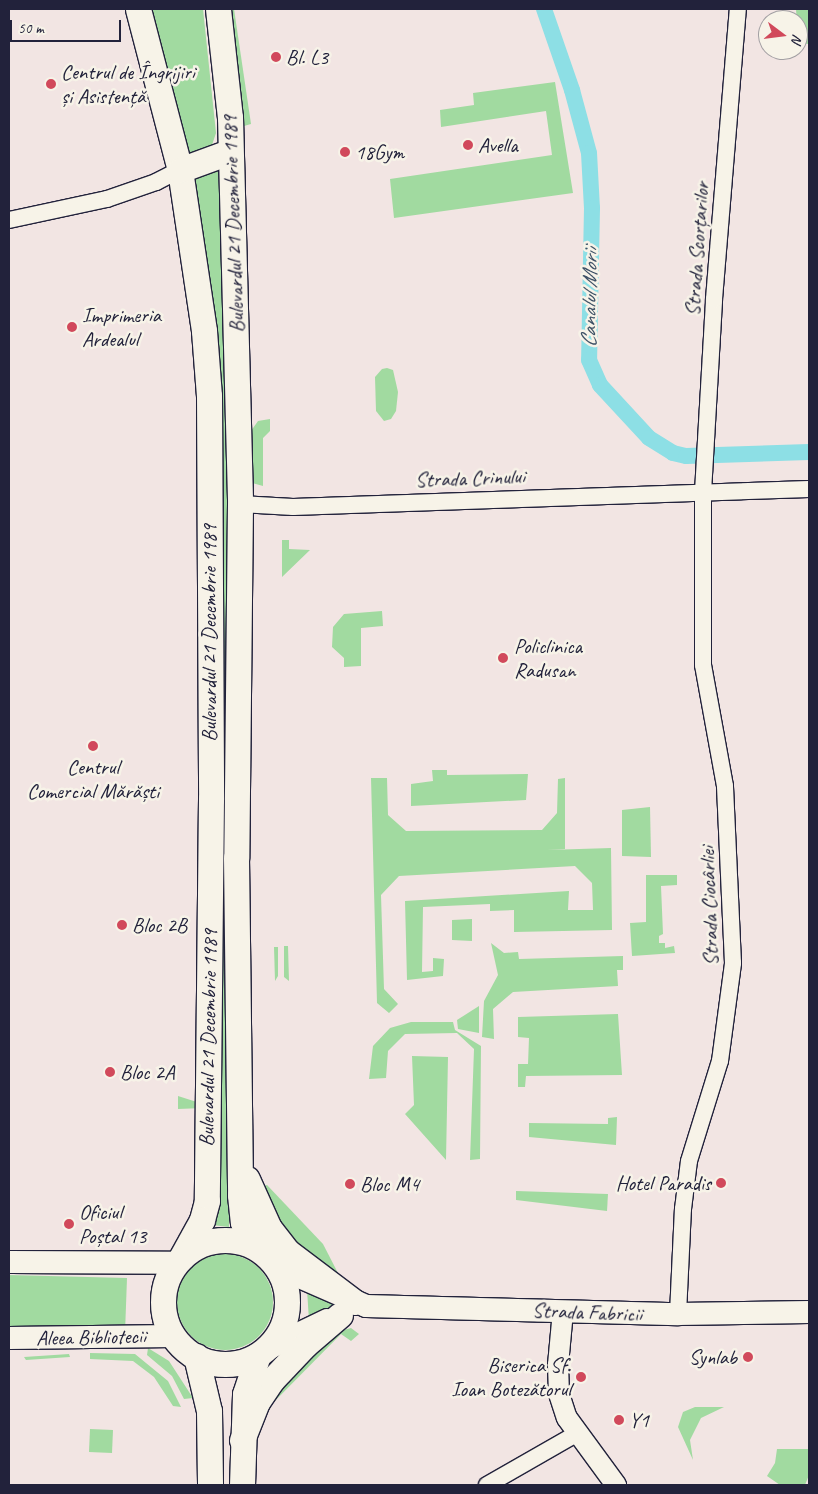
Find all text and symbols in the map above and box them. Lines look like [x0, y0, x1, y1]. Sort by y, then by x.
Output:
scale bar [12, 10, 124, 42]
north arrow [758, 10, 808, 60]
text: 50 m [18, 19, 44, 38]
text: N [788, 32, 806, 45]
place label: Bl. L3 [286, 44, 328, 70]
marker: Bl. L3 [270, 51, 282, 63]
place label: Centrul de Îngrijiri și Asistență [61, 59, 195, 109]
marker: Centrul de Îngrijiri și Asistență [45, 78, 57, 90]
street label: Bulevardul 21 Decembrie 1989 [217, 115, 249, 333]
place label: Avella [478, 132, 518, 158]
place label: 18Gym [355, 139, 404, 165]
marker: Avella [462, 139, 474, 151]
marker: 18Gym [339, 146, 351, 158]
street label: Strada Scorțarilor [680, 181, 714, 317]
water label: Canalul Morii [576, 248, 604, 348]
place label: Imprimeria Ardealul [82, 302, 161, 352]
marker: Imprimeria Ardealul [66, 321, 78, 333]
street label: Strada Crinului [415, 463, 525, 493]
street label: Bulevardul 21 Decembrie 1989 [196, 524, 222, 742]
place label: Policlinica Radusan [514, 633, 582, 683]
marker: Policlinica Radusan [496, 651, 510, 665]
marker: Centrul Comercial Mărăști [87, 740, 99, 752]
place label: Centrul Comercial Mărăști [27, 754, 159, 804]
street label: Strada Ciocârliei [694, 846, 724, 966]
place label: Bloc 2B [132, 912, 187, 938]
marker: Bloc 2B [116, 919, 128, 931]
street label: Bulevardul 21 Decembrie 1989 [194, 929, 222, 1147]
place label: Bloc 2A [120, 1059, 175, 1085]
marker: Bloc 2A [104, 1066, 116, 1078]
place label: Hotel Paradis [616, 1170, 711, 1196]
place label: Bloc M4 [360, 1171, 419, 1197]
marker: Hotel Paradis [715, 1177, 727, 1189]
marker: Bloc M4 [344, 1178, 356, 1190]
place label: Oficiul Poștal 13 [79, 1199, 146, 1249]
marker: Oficiul Poștal 13 [63, 1218, 75, 1230]
street label: Strada Fabricii [531, 1297, 643, 1327]
street label: Aleea Bibliotecii [36, 1323, 146, 1351]
place label: Synlab [689, 1344, 737, 1370]
marker: Synlab [741, 1350, 755, 1364]
place label: Biserica Sf. Ioan Botezătorul [451, 1352, 571, 1402]
marker: Biserica Sf. Ioan Botezătorul [575, 1371, 587, 1383]
place label: Y1 [629, 1407, 649, 1433]
marker: Y1 [613, 1414, 625, 1426]

